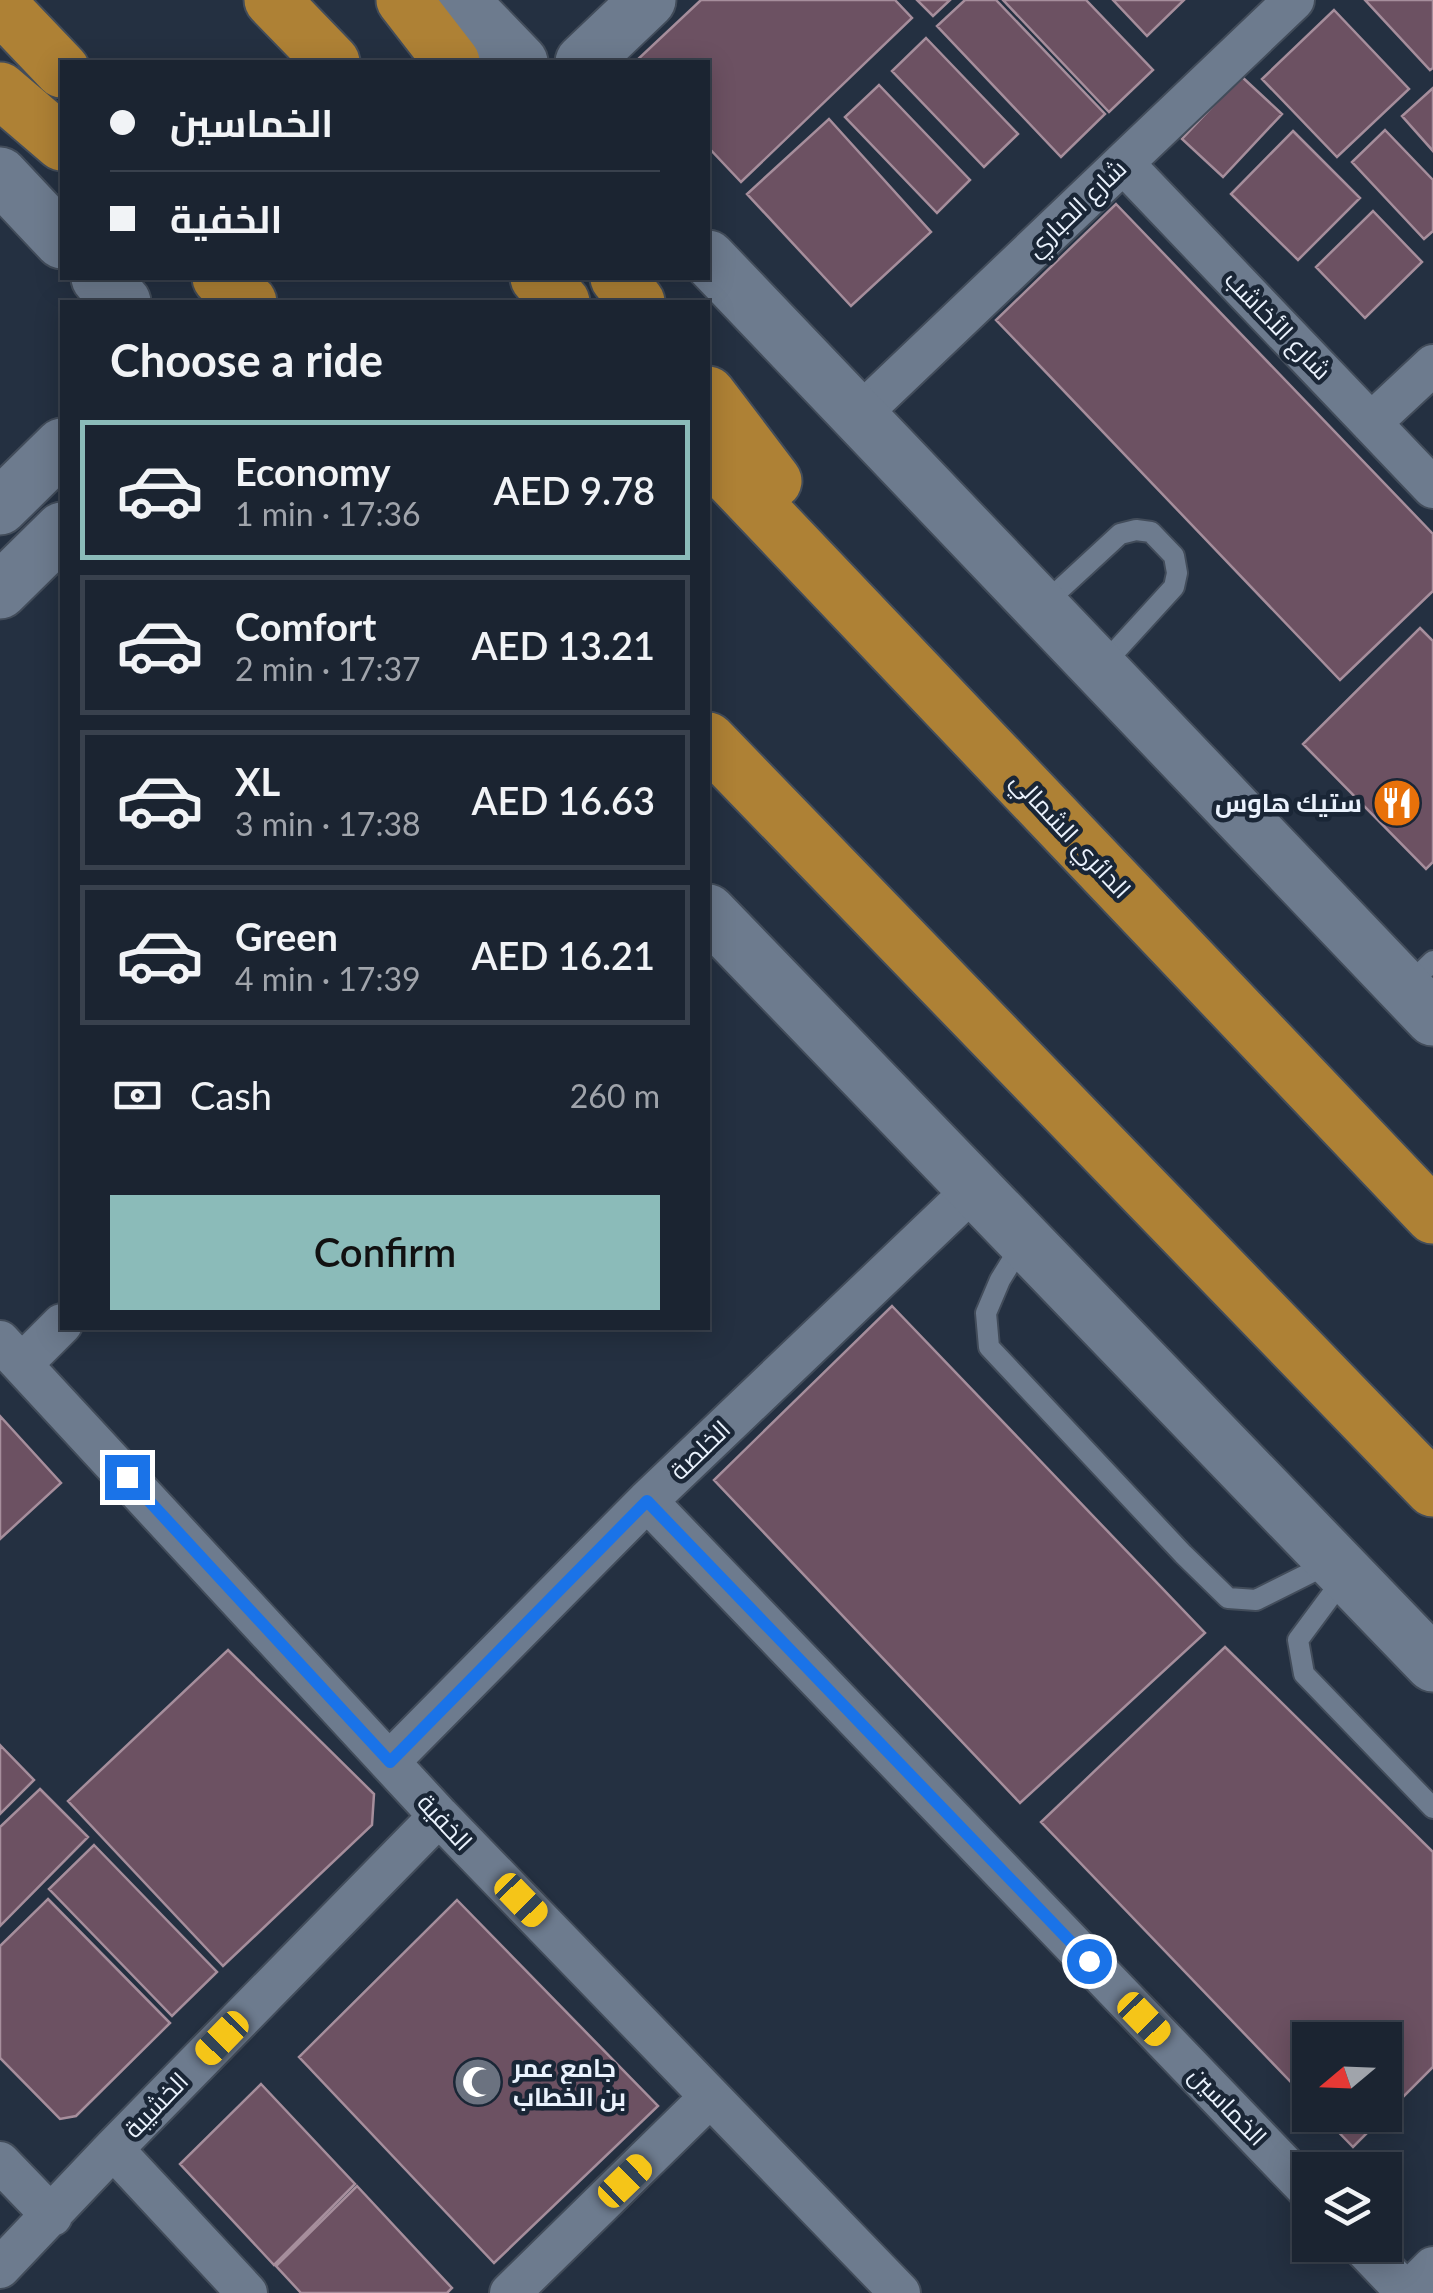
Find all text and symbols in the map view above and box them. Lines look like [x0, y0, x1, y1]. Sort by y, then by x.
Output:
text: الخماسين [170, 99, 333, 145]
street label: شارع الحباري [1019, 152, 1136, 267]
text: الخفية [170, 195, 282, 241]
street label: شارع الأخاشب [1217, 264, 1338, 387]
text: Choose a ride [110, 333, 383, 387]
icon: car [115, 445, 205, 535]
text: Economy [235, 448, 390, 494]
text: AED 9.78 [494, 467, 655, 513]
text: 1 min · 17:36 [235, 494, 421, 533]
icon: car [115, 600, 205, 690]
text: Comfort [235, 603, 376, 649]
text: AED 13.21 [472, 622, 655, 668]
text: 2 min · 17:37 [235, 649, 421, 688]
icon: car [115, 755, 205, 845]
text: XL [235, 758, 280, 804]
street label: الدائري الشمالي [1001, 765, 1138, 908]
text: AED 16.63 [472, 777, 655, 823]
restaurant icon: ستيك هاوس [1371, 777, 1423, 829]
place label: ستيك هاوس [1215, 787, 1362, 818]
text: 3 min · 17:38 [235, 804, 421, 843]
icon: car [115, 910, 205, 1000]
text: Green [235, 913, 338, 959]
text: AED 16.21 [472, 932, 655, 978]
text: 4 min · 17:39 [235, 959, 421, 998]
icon: cash [110, 1068, 165, 1123]
text: Cash [190, 1072, 272, 1118]
text: 260 m [570, 1076, 660, 1115]
button: Confirm [110, 1195, 660, 1310]
street label: الخلصة [663, 1413, 736, 1485]
route end [105, 1455, 150, 1500]
street label: الخفية [412, 1787, 479, 1856]
car [489, 1868, 553, 1932]
route start [1067, 1939, 1112, 1984]
car [1112, 1987, 1176, 2051]
car [190, 2006, 254, 2070]
north arrow [1292, 2022, 1402, 2132]
map controls [1292, 2022, 1402, 2262]
place label: جامع عمر بن الخطاب [512, 2052, 626, 2112]
mosque icon: جامع عمر بن الخطاب [452, 2056, 504, 2108]
street label: الخماسين [1183, 2059, 1274, 2152]
street label: الخشيبة [117, 2065, 194, 2143]
car [593, 2149, 657, 2213]
button: layers [1292, 2152, 1402, 2262]

